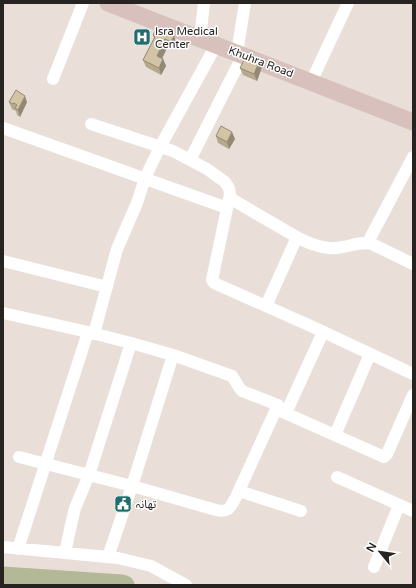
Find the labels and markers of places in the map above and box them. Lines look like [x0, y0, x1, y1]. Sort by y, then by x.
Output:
place label: Isra Medical Center [155, 25, 218, 51]
hospital icon: Isra Medical Center [132, 27, 152, 47]
public building icon: تھانہ [113, 494, 133, 514]
place label: تھانہ [136, 498, 156, 511]

